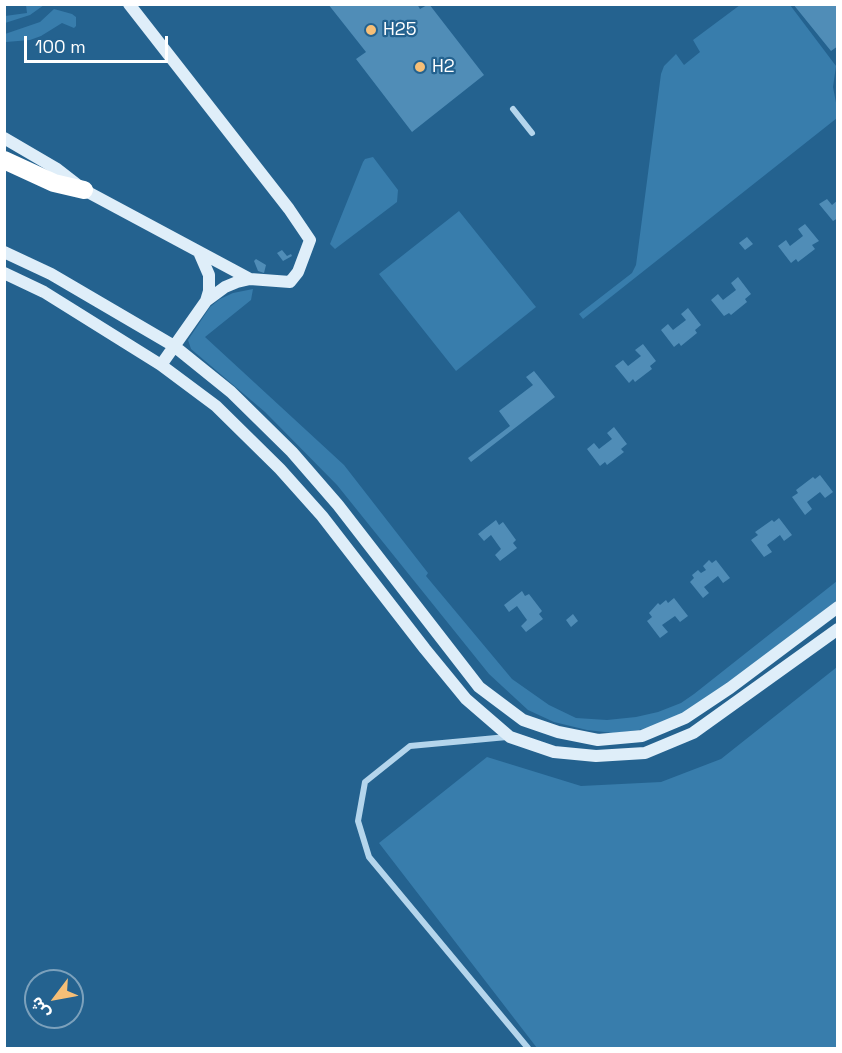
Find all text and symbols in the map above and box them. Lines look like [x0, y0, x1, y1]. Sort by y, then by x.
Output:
place label: H25 [383, 19, 416, 41]
marker: H25 [364, 23, 378, 37]
scale bar [27, 24, 171, 62]
text: 100 m [35, 35, 86, 58]
place label: H2 [432, 56, 455, 78]
marker: H2 [413, 60, 427, 74]
north arrow [24, 969, 84, 1029]
text: ش [25, 993, 55, 1023]

